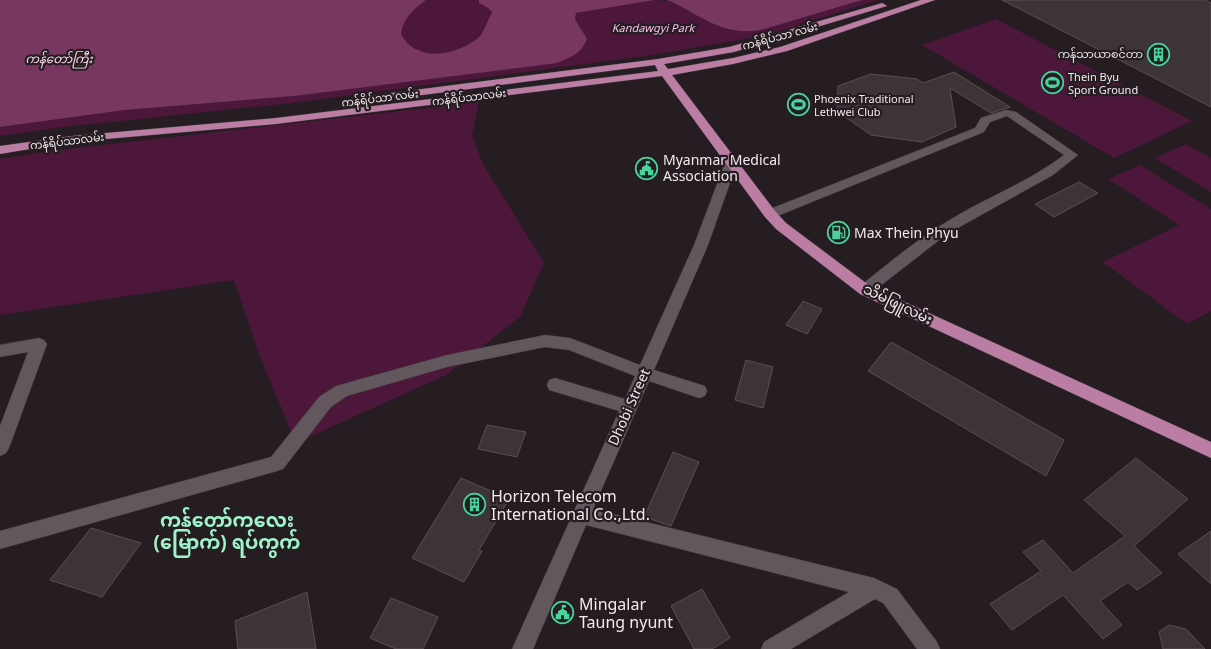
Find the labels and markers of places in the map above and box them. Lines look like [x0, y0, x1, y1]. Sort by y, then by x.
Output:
building icon: ကန်သာယာစင်တာ [1147, 42, 1171, 66]
place label: ကန်သာယာစင်တာ [1058, 43, 1143, 67]
place label: Thein Byu Sport Ground [1068, 66, 1138, 103]
sports icon: Thein Byu Sport Ground [1040, 71, 1064, 95]
place label: Phoenix Traditional Lethwei Club [814, 88, 914, 125]
sports icon: Phoenix Traditional Lethwei Club [786, 93, 810, 117]
place label: Myanmar Medical Association [663, 146, 781, 193]
public building icon: Myanmar Medical Association [635, 156, 659, 180]
place label: Max Thein Phyu [854, 219, 959, 250]
fuel station icon: Max Thein Phyu [826, 221, 850, 245]
place label: Horizon Telecom International Co.,Ltd. [491, 481, 650, 534]
building icon: Horizon Telecom International Co.,Ltd. [463, 493, 487, 517]
place label: Mingalar Taung nyunt [579, 589, 673, 642]
public building icon: Mingalar Taung nyunt [551, 601, 575, 625]

